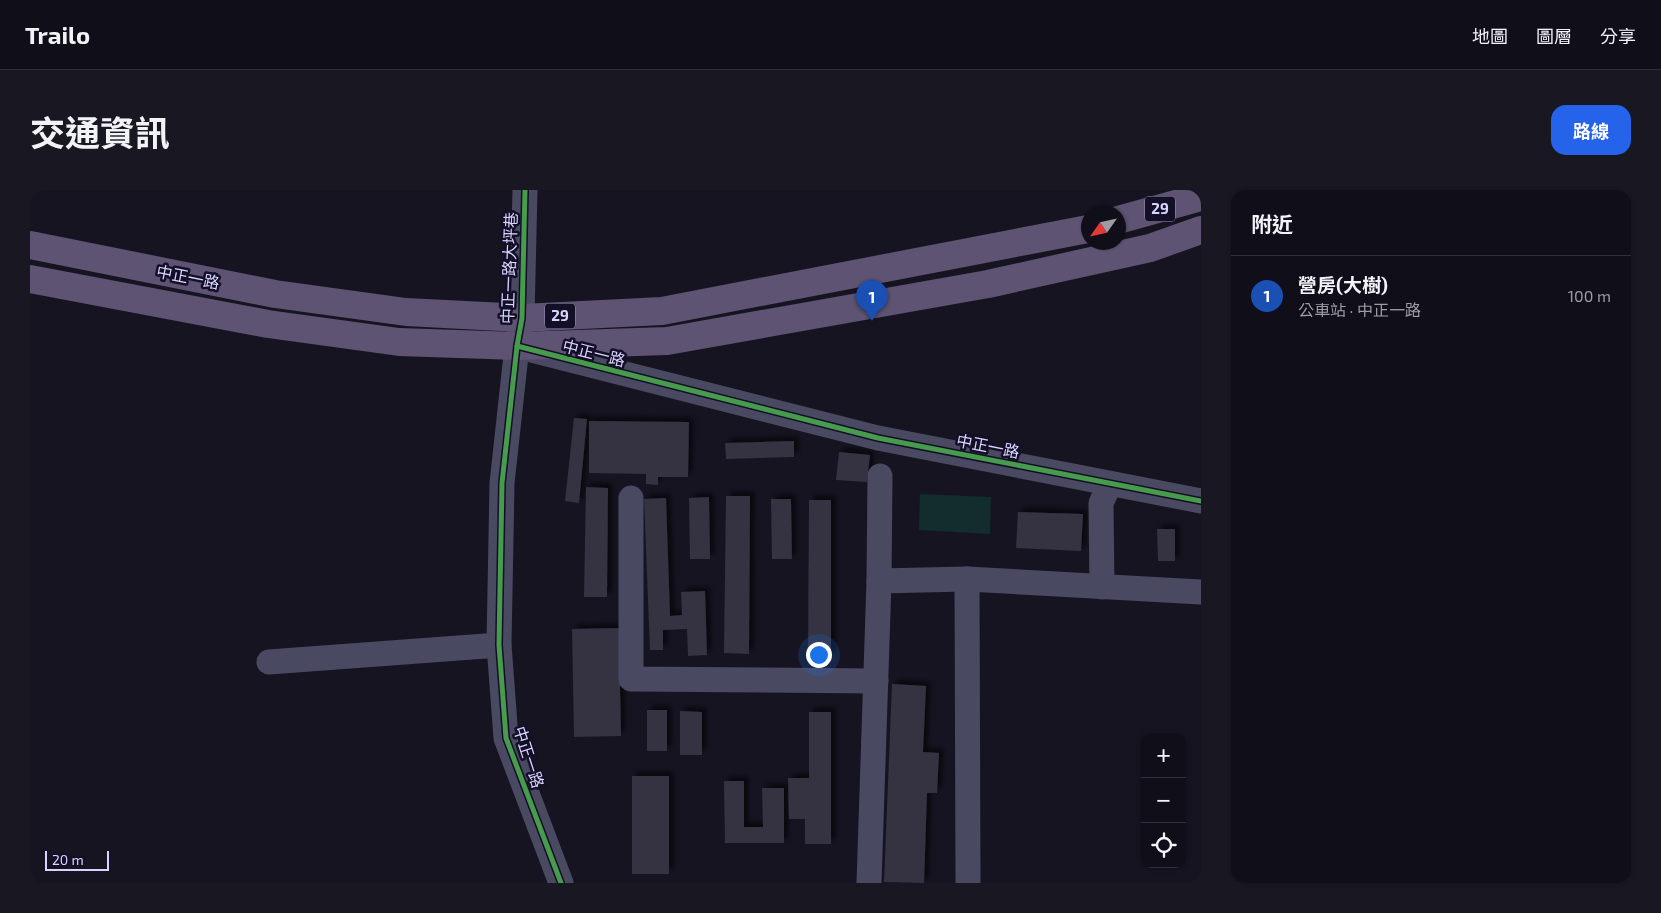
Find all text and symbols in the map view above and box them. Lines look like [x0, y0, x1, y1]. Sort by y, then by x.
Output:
text: Trailo [25, 20, 90, 49]
text: 地圖 [1472, 25, 1508, 47]
text: 圖層 [1536, 25, 1572, 47]
text: 分享 [1600, 25, 1636, 47]
button: 路線 [1551, 105, 1631, 155]
text: 交通資訊 [30, 111, 170, 153]
road number: 29 [1145, 196, 1175, 222]
north arrow [1081, 205, 1126, 250]
text: 附近 [1251, 211, 1293, 236]
street label: 中正一路大坪巷 [497, 212, 520, 324]
street label: 中正一路 [155, 261, 221, 292]
text: 營房(大樹) [1298, 273, 1388, 296]
pin: 1 [856, 280, 888, 321]
text: 1 [1264, 286, 1270, 305]
text: 100 m [1568, 286, 1611, 305]
text: 公車站 · 中正一路 [1298, 300, 1421, 319]
road number: 29 [545, 304, 575, 328]
street label: 中正一路 [561, 336, 627, 369]
street label: 中正一路 [955, 430, 1021, 461]
your location [806, 642, 832, 668]
street label: 中正一路 [511, 723, 548, 790]
map controls [1141, 733, 1186, 868]
button: + [1141, 733, 1186, 778]
button: − [1141, 778, 1186, 823]
button: locate [1141, 823, 1186, 868]
scale bar [45, 848, 109, 871]
text: 20 m [52, 851, 84, 868]

